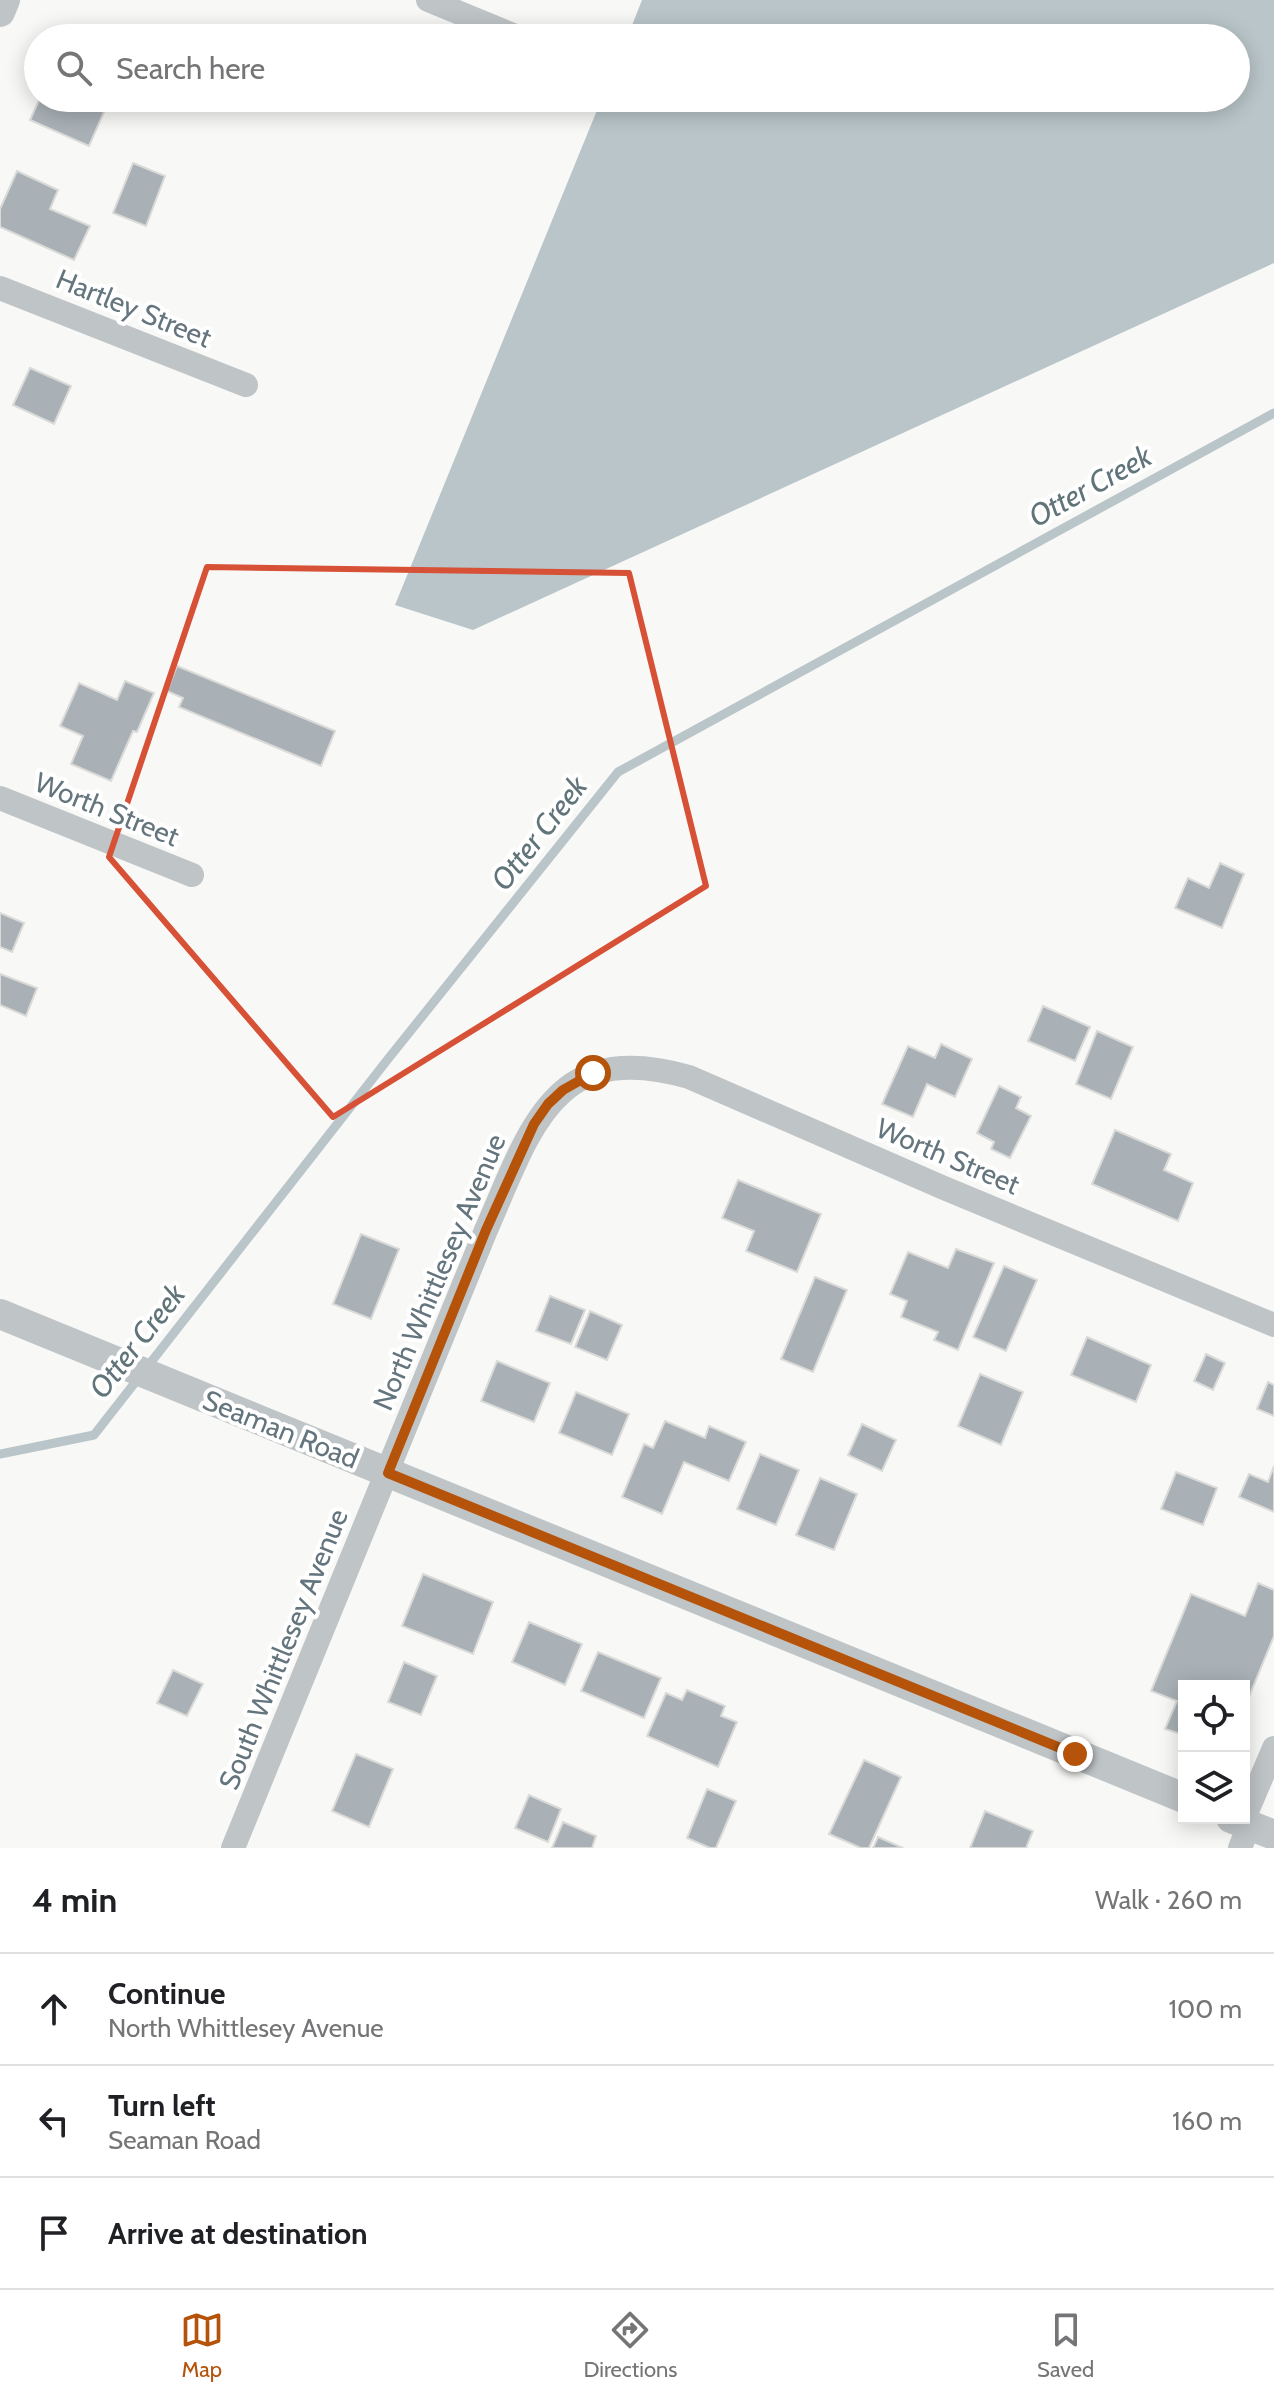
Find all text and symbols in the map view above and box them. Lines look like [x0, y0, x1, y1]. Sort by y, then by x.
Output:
search box [24, 24, 1250, 112]
icon: search [52, 46, 96, 90]
text: Search here [116, 50, 265, 87]
street label: Hartley Street [51, 261, 217, 355]
water label: Otter Creek [1022, 437, 1159, 535]
street label: Worth Street [30, 765, 184, 853]
water label: Otter Creek [483, 768, 596, 897]
route start [575, 1055, 611, 1091]
street label: Worth Street [871, 1111, 1025, 1201]
street label: North Whittlesey Avenue [365, 1129, 513, 1415]
water label: Otter Creek [81, 1276, 194, 1405]
street label: Seaman Road [198, 1382, 364, 1476]
street label: South Whittlesey Avenue [211, 1504, 355, 1794]
map controls [1178, 1680, 1250, 1824]
button: locate [1178, 1680, 1250, 1752]
route end [1057, 1736, 1093, 1772]
button: layers [1178, 1752, 1250, 1824]
text: 4 min [32, 1879, 117, 1921]
text: Walk · 260 m [1095, 1884, 1242, 1916]
text: Continue [108, 1975, 225, 2012]
icon: ahead [32, 1987, 76, 2031]
text: 100 m [1169, 1993, 1242, 2025]
text: North Whittlesey Avenue [108, 2012, 384, 2044]
text: Turn left [108, 2087, 216, 2124]
icon: left [32, 2099, 76, 2143]
text: 160 m [1172, 2105, 1242, 2137]
text: Seaman Road [108, 2124, 261, 2156]
icon: arrive [32, 2211, 76, 2255]
text: Arrive at destination [108, 2215, 368, 2252]
tab: Map [180, 2308, 224, 2383]
tab: Directions [583, 2308, 677, 2383]
tab: Saved [1037, 2308, 1094, 2383]

